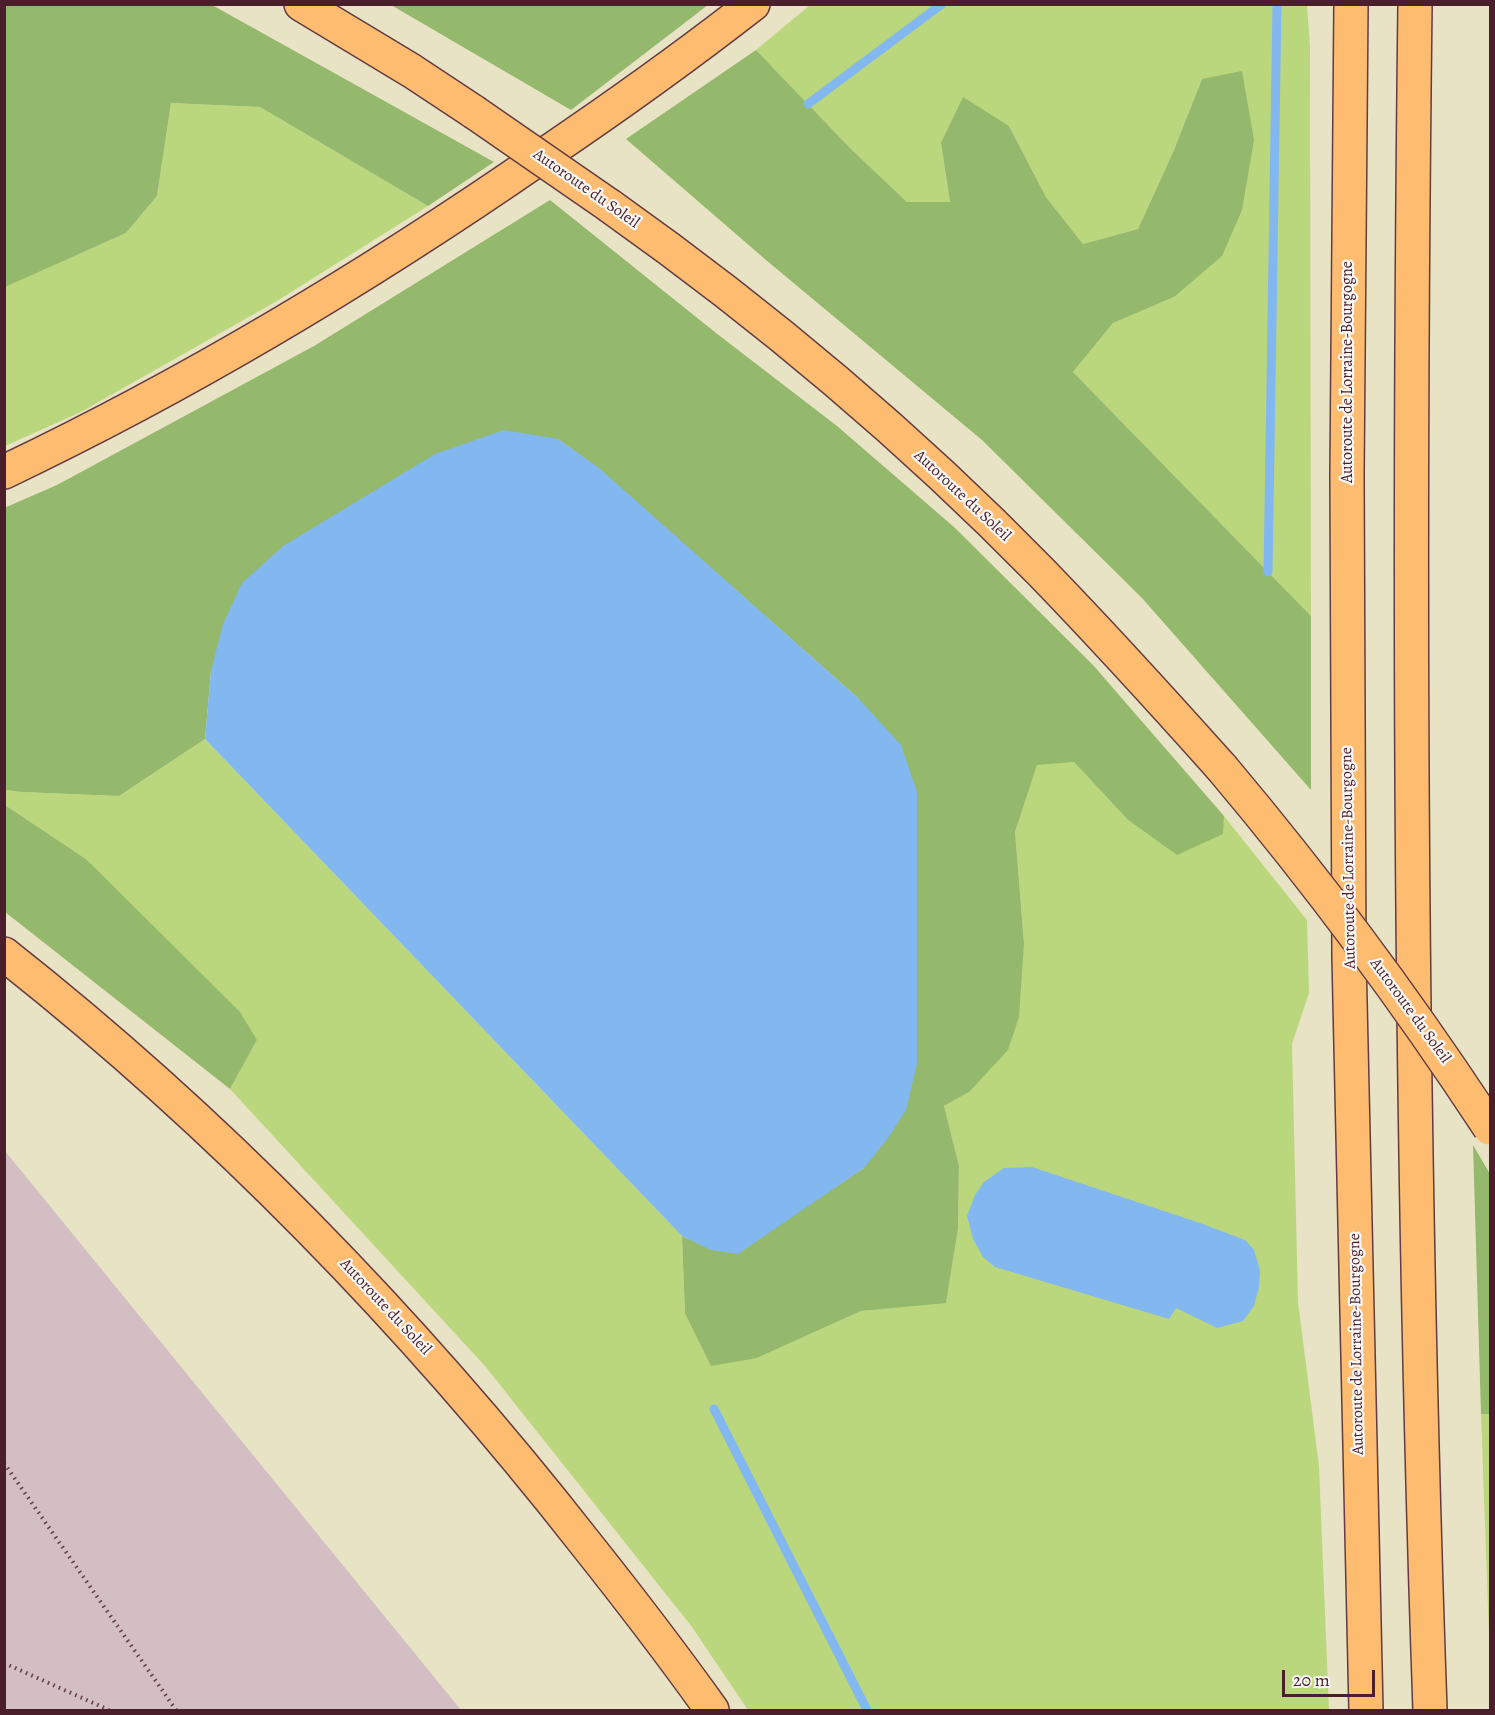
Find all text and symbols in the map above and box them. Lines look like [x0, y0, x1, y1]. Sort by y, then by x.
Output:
street label: Autoroute du Soleil [529, 145, 643, 233]
street label: Autoroute de Lorraine-Bourgogne [1338, 261, 1358, 483]
street label: Autoroute du Soleil [910, 446, 1014, 546]
street label: Autoroute de Lorraine-Bourgogne [1337, 747, 1361, 969]
street label: Autoroute du Soleil [1365, 955, 1455, 1067]
street label: Autoroute de Lorraine-Bourgogne [1345, 1233, 1369, 1455]
street label: Autoroute du Soleil [335, 1255, 435, 1359]
scale bar [1285, 1658, 1378, 1696]
text: 20 m [1293, 1668, 1330, 1692]

